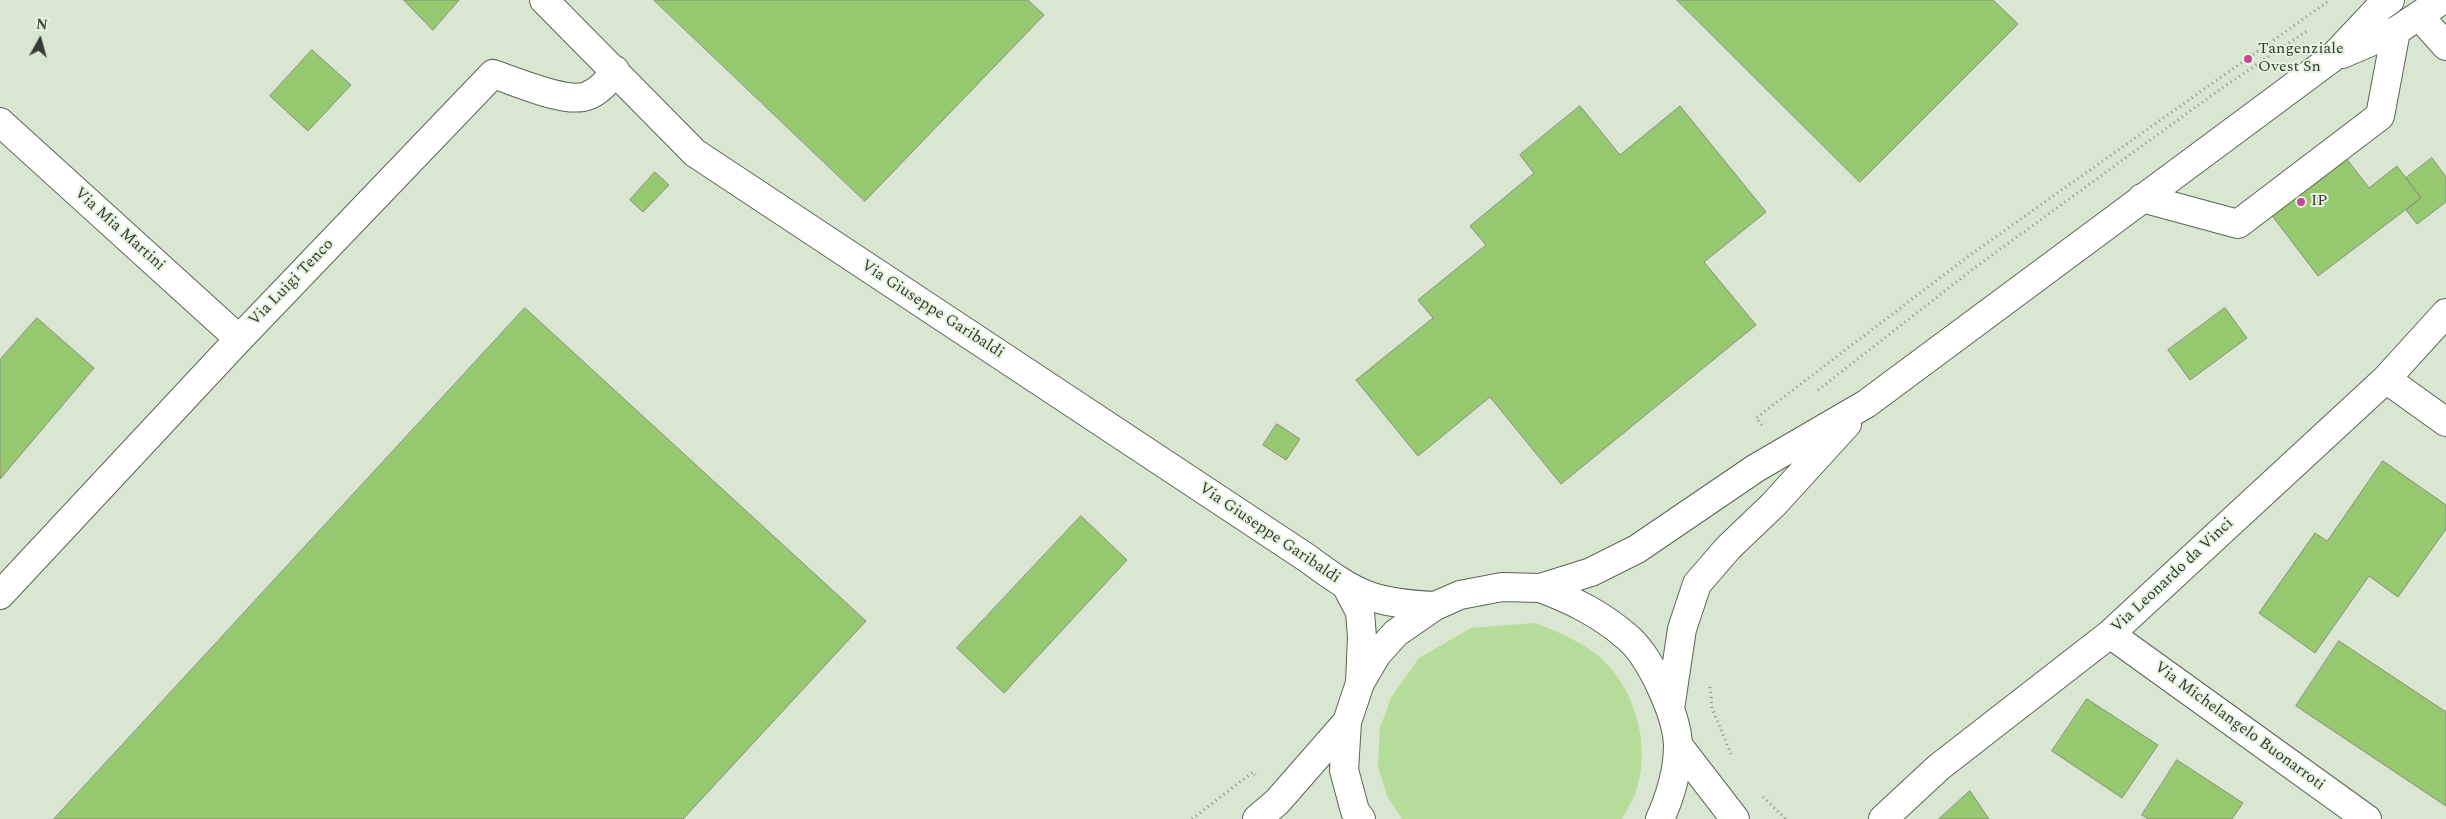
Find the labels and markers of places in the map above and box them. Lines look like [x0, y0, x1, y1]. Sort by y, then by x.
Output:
place label: Tangenziale Ovest Sn [2258, 40, 2344, 78]
marker: Tangenziale Ovest Sn [2242, 53, 2254, 65]
place label: IP [2311, 192, 2327, 212]
marker: IP [2295, 196, 2307, 208]

